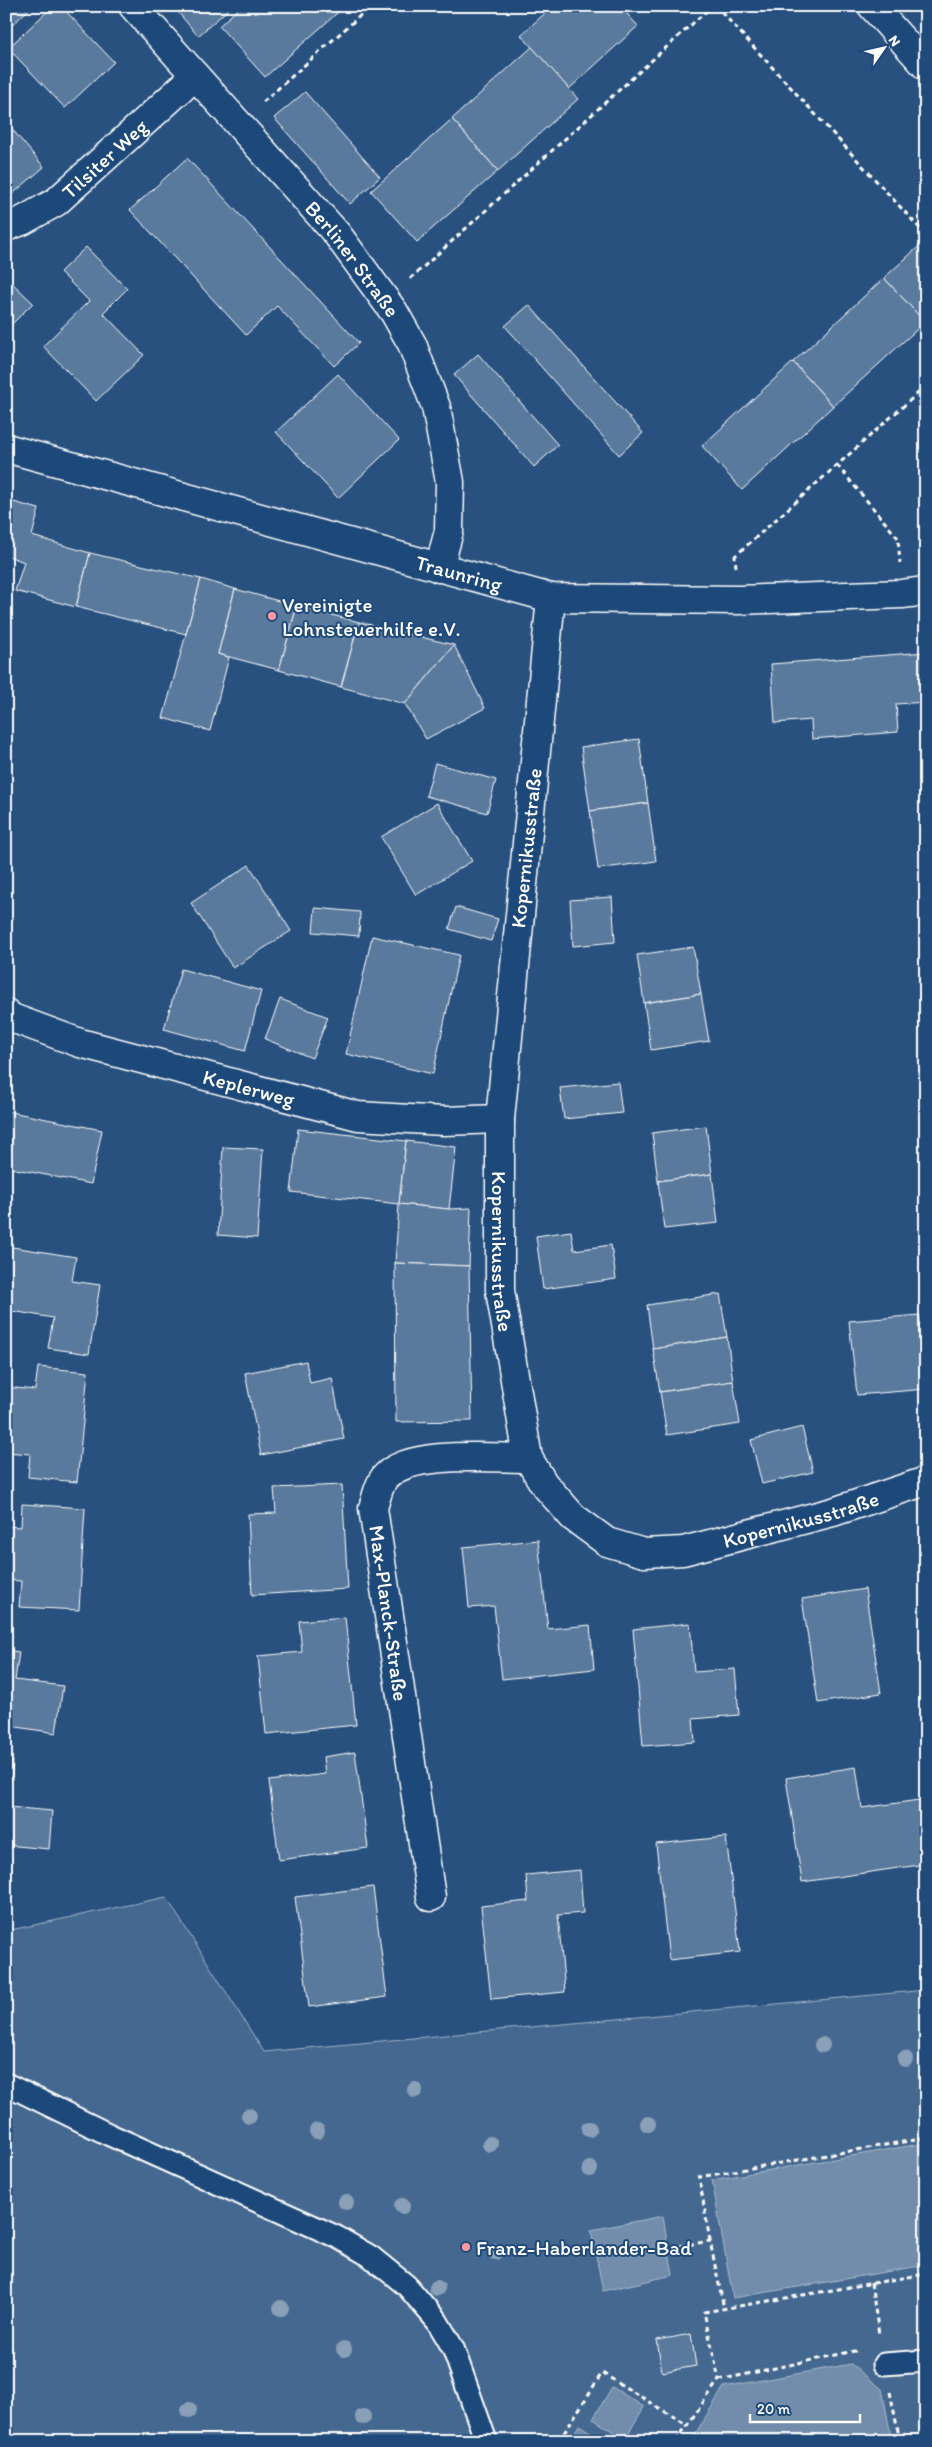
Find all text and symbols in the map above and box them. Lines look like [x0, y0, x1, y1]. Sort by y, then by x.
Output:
north arrow [860, 22, 910, 72]
text: N [885, 32, 904, 50]
street label: Tilsiter Weg [56, 113, 152, 204]
street label: Berliner Straße [300, 195, 406, 321]
street label: Traunring [413, 549, 505, 597]
place label: Vereinigte Lohnsteuerhilfe e.V. [282, 592, 461, 641]
marker: Vereinigte Lohnsteuerhilfe e.V. [266, 610, 278, 622]
street label: Kopernikusstraße [505, 767, 547, 929]
street label: Keplerweg [200, 1063, 298, 1111]
street label: Kopernikusstraße [488, 1171, 519, 1333]
street label: Kopernikusstraße [720, 1485, 882, 1553]
street label: Max-Planck-Straße [364, 1523, 414, 1703]
place label: Franz-Haberlander-Bad [476, 2235, 692, 2260]
marker: Franz-Haberlander-Bad [460, 2241, 472, 2253]
scale bar [750, 2392, 860, 2424]
text: 20 m [757, 2400, 791, 2418]

